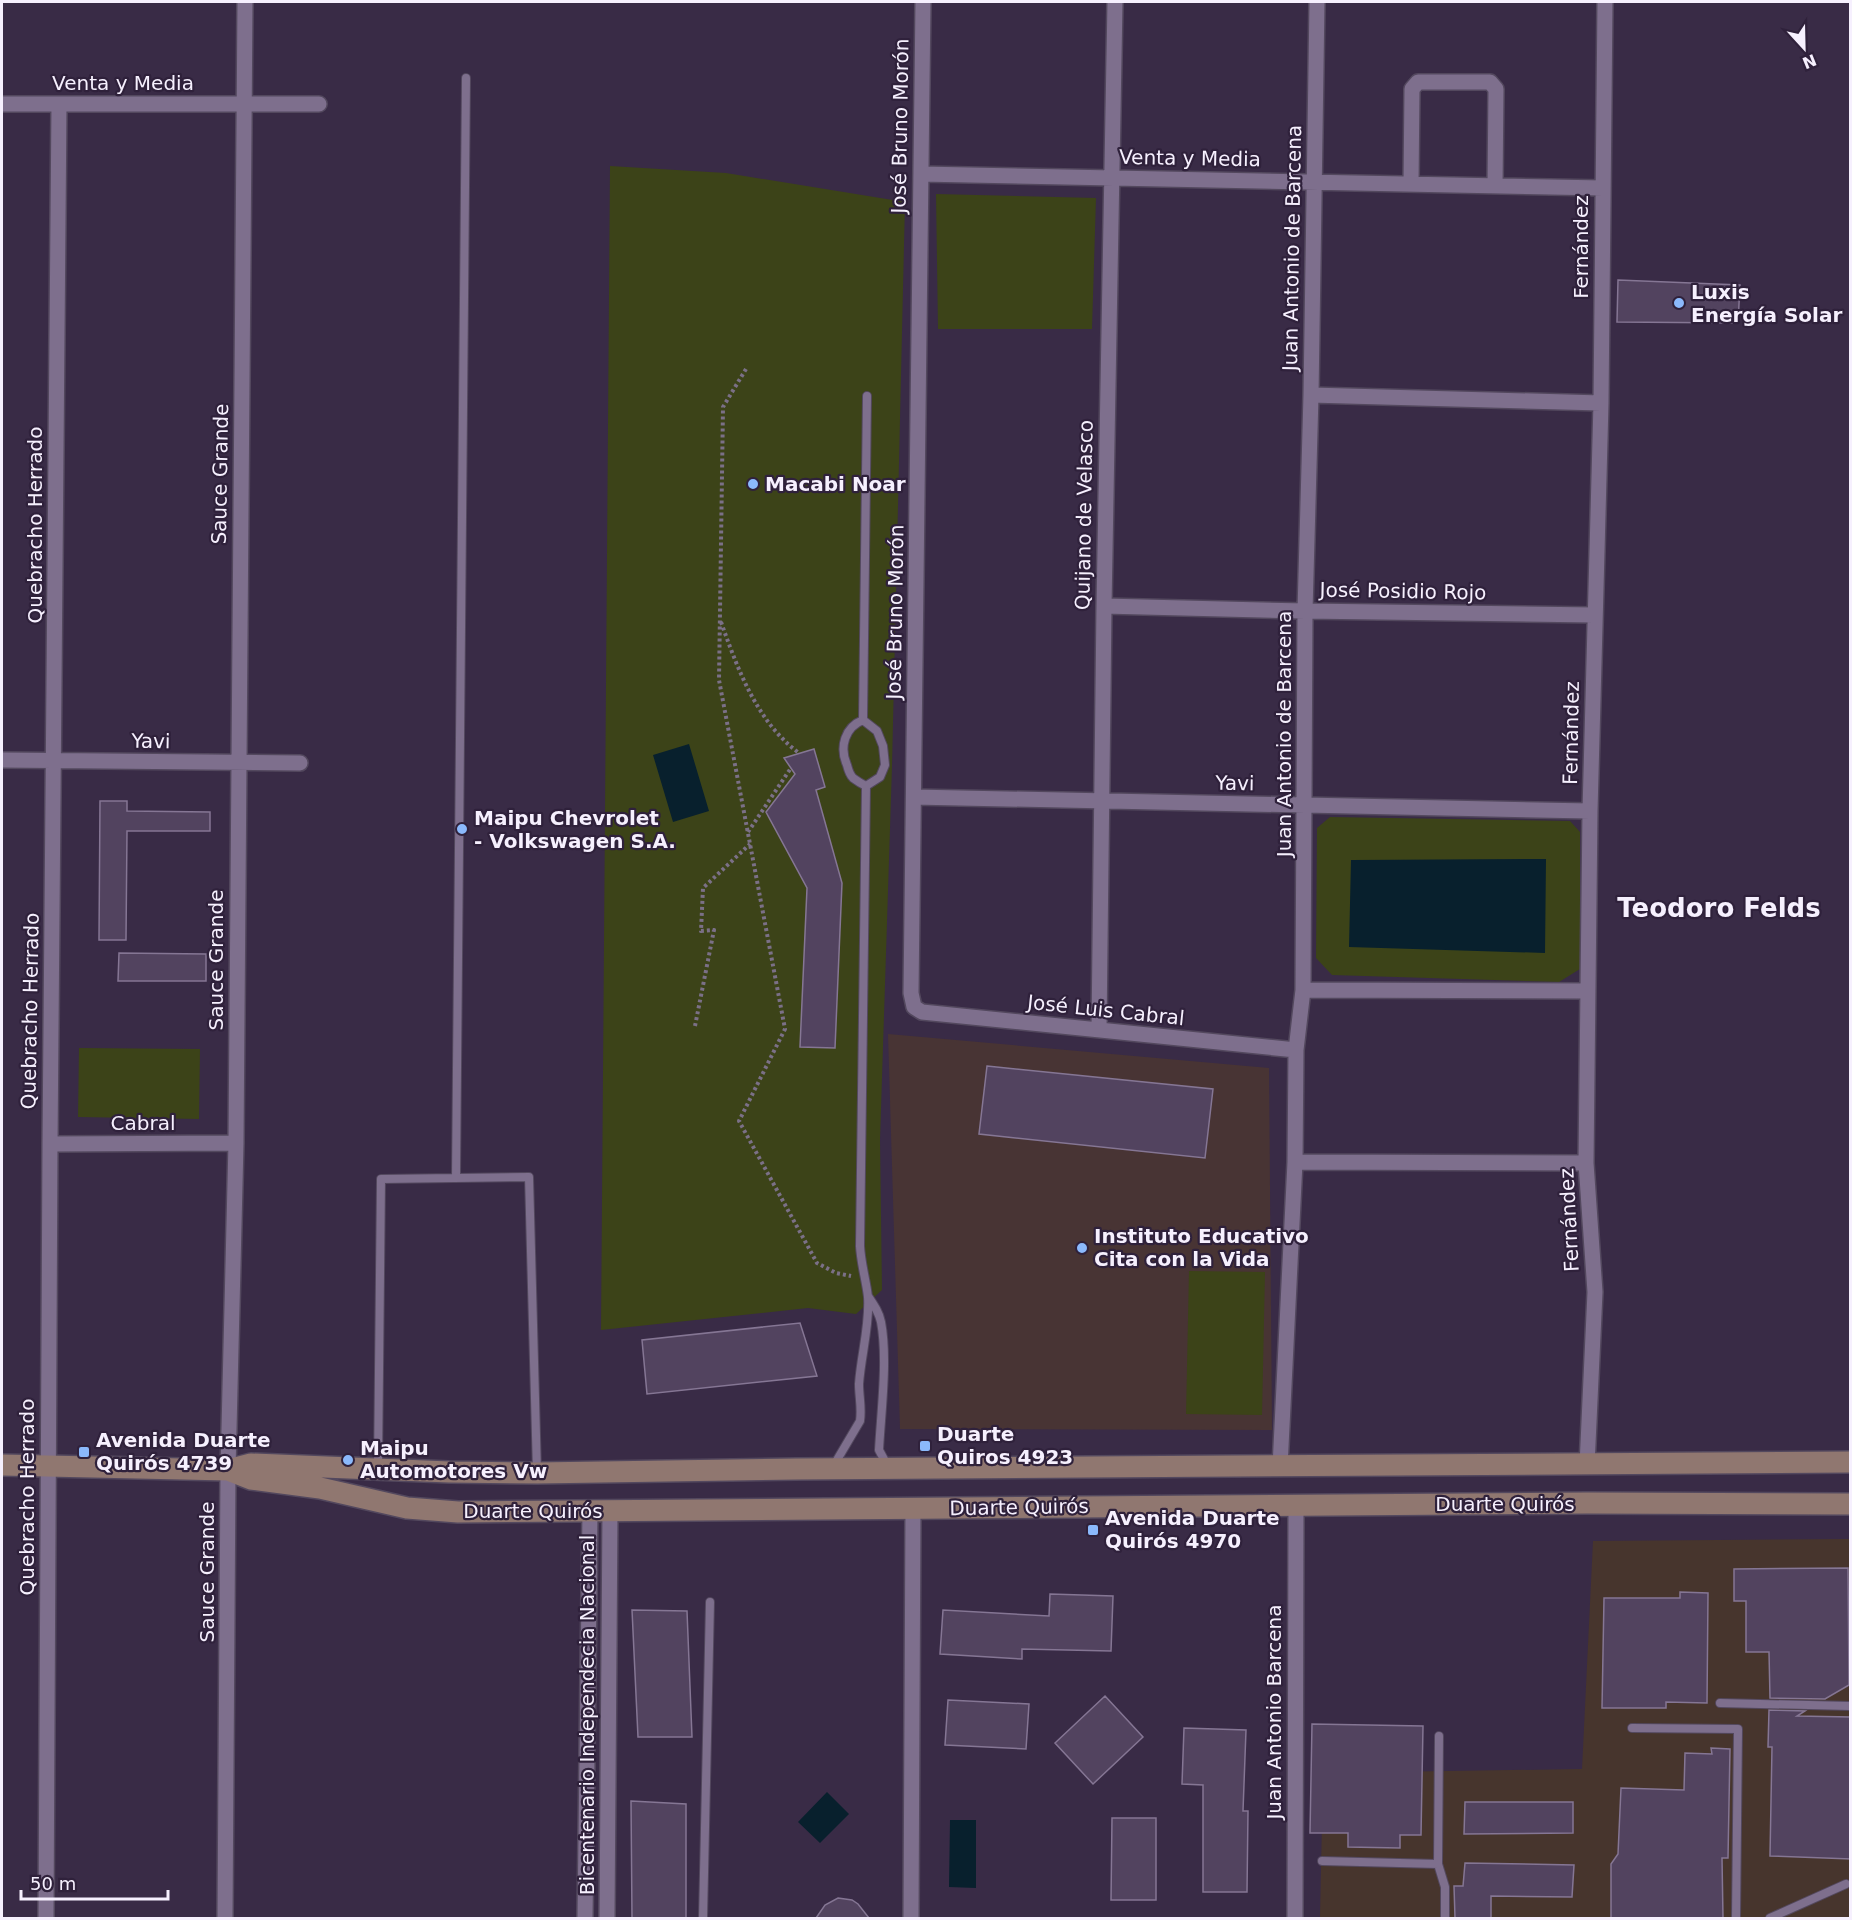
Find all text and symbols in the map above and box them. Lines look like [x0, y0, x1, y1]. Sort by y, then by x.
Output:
north arrow [1774, 18, 1834, 78]
street label: José Bruno Morón [886, 38, 914, 216]
text: N [1800, 50, 1819, 73]
street label: Venta y Media [52, 71, 194, 95]
street label: Juan Antonio de Barcena [1278, 125, 1306, 373]
street label: Venta y Media [1119, 145, 1261, 171]
street label: Fernández [1569, 195, 1593, 299]
place label: Luxis Energía Solar [1691, 280, 1842, 327]
marker: Luxis Energía Solar [1672, 296, 1686, 310]
street label: Sauce Grande [207, 403, 233, 545]
street label: Quijano de Velasco [1070, 420, 1098, 610]
street label: Quebracho Herrado [23, 427, 47, 623]
place label: Macabi Noar [765, 472, 906, 496]
marker: Macabi Noar [746, 477, 760, 491]
street label: José Bruno Morón [881, 524, 909, 702]
street label: José Posidio Rojo [1317, 578, 1487, 604]
street label: Juan Antonio de Barcena [1272, 611, 1296, 859]
street label: Fernández [1558, 681, 1584, 785]
street label: Yavi [130, 729, 171, 753]
street label: Yavi [1214, 771, 1255, 795]
place label: Maipu Chevrolet - Volkswagen S.A. [474, 806, 676, 853]
marker: Maipu Chevrolet - Volkswagen S.A. [455, 822, 469, 836]
street label: Sauce Grande [204, 890, 228, 1030]
district label: Teodoro Felds [1617, 893, 1821, 923]
street label: Quebracho Herrado [16, 912, 44, 1110]
street label: José Luis Cabral [1024, 990, 1186, 1030]
street label: Cabral [111, 1111, 175, 1135]
street label: Fernández [1554, 1168, 1584, 1272]
place label: Instituto Educativo Cita con la Vida [1094, 1224, 1309, 1271]
marker: Instituto Educativo Cita con la Vida [1075, 1241, 1089, 1255]
street label: Quebracho Herrado [15, 1399, 39, 1595]
place label: Duarte Quiros 4923 [937, 1422, 1073, 1469]
place label: Avenida Duarte Quirós 4739 [96, 1428, 271, 1475]
place label: Maipu Automotores Vw [360, 1436, 547, 1483]
marker: Duarte Quiros 4923 [918, 1439, 932, 1453]
marker: Avenida Duarte Quirós 4739 [77, 1445, 91, 1459]
marker: Maipu Automotores Vw [341, 1453, 355, 1467]
street label: Duarte Quirós [1435, 1492, 1575, 1516]
street label: Duarte Quirós [949, 1494, 1089, 1520]
street label: Duarte Quirós [463, 1499, 603, 1523]
street label: Sauce Grande [195, 1502, 219, 1642]
place label: Avenida Duarte Quirós 4970 [1105, 1506, 1280, 1553]
marker: Avenida Duarte Quirós 4970 [1086, 1523, 1100, 1537]
street label: Bicentenario Independecia Nacional [575, 1535, 599, 1895]
street label: Juan Antonio Barcena [1262, 1604, 1286, 1822]
scale bar [21, 1863, 168, 1901]
text: 50 m [30, 1873, 76, 1894]

